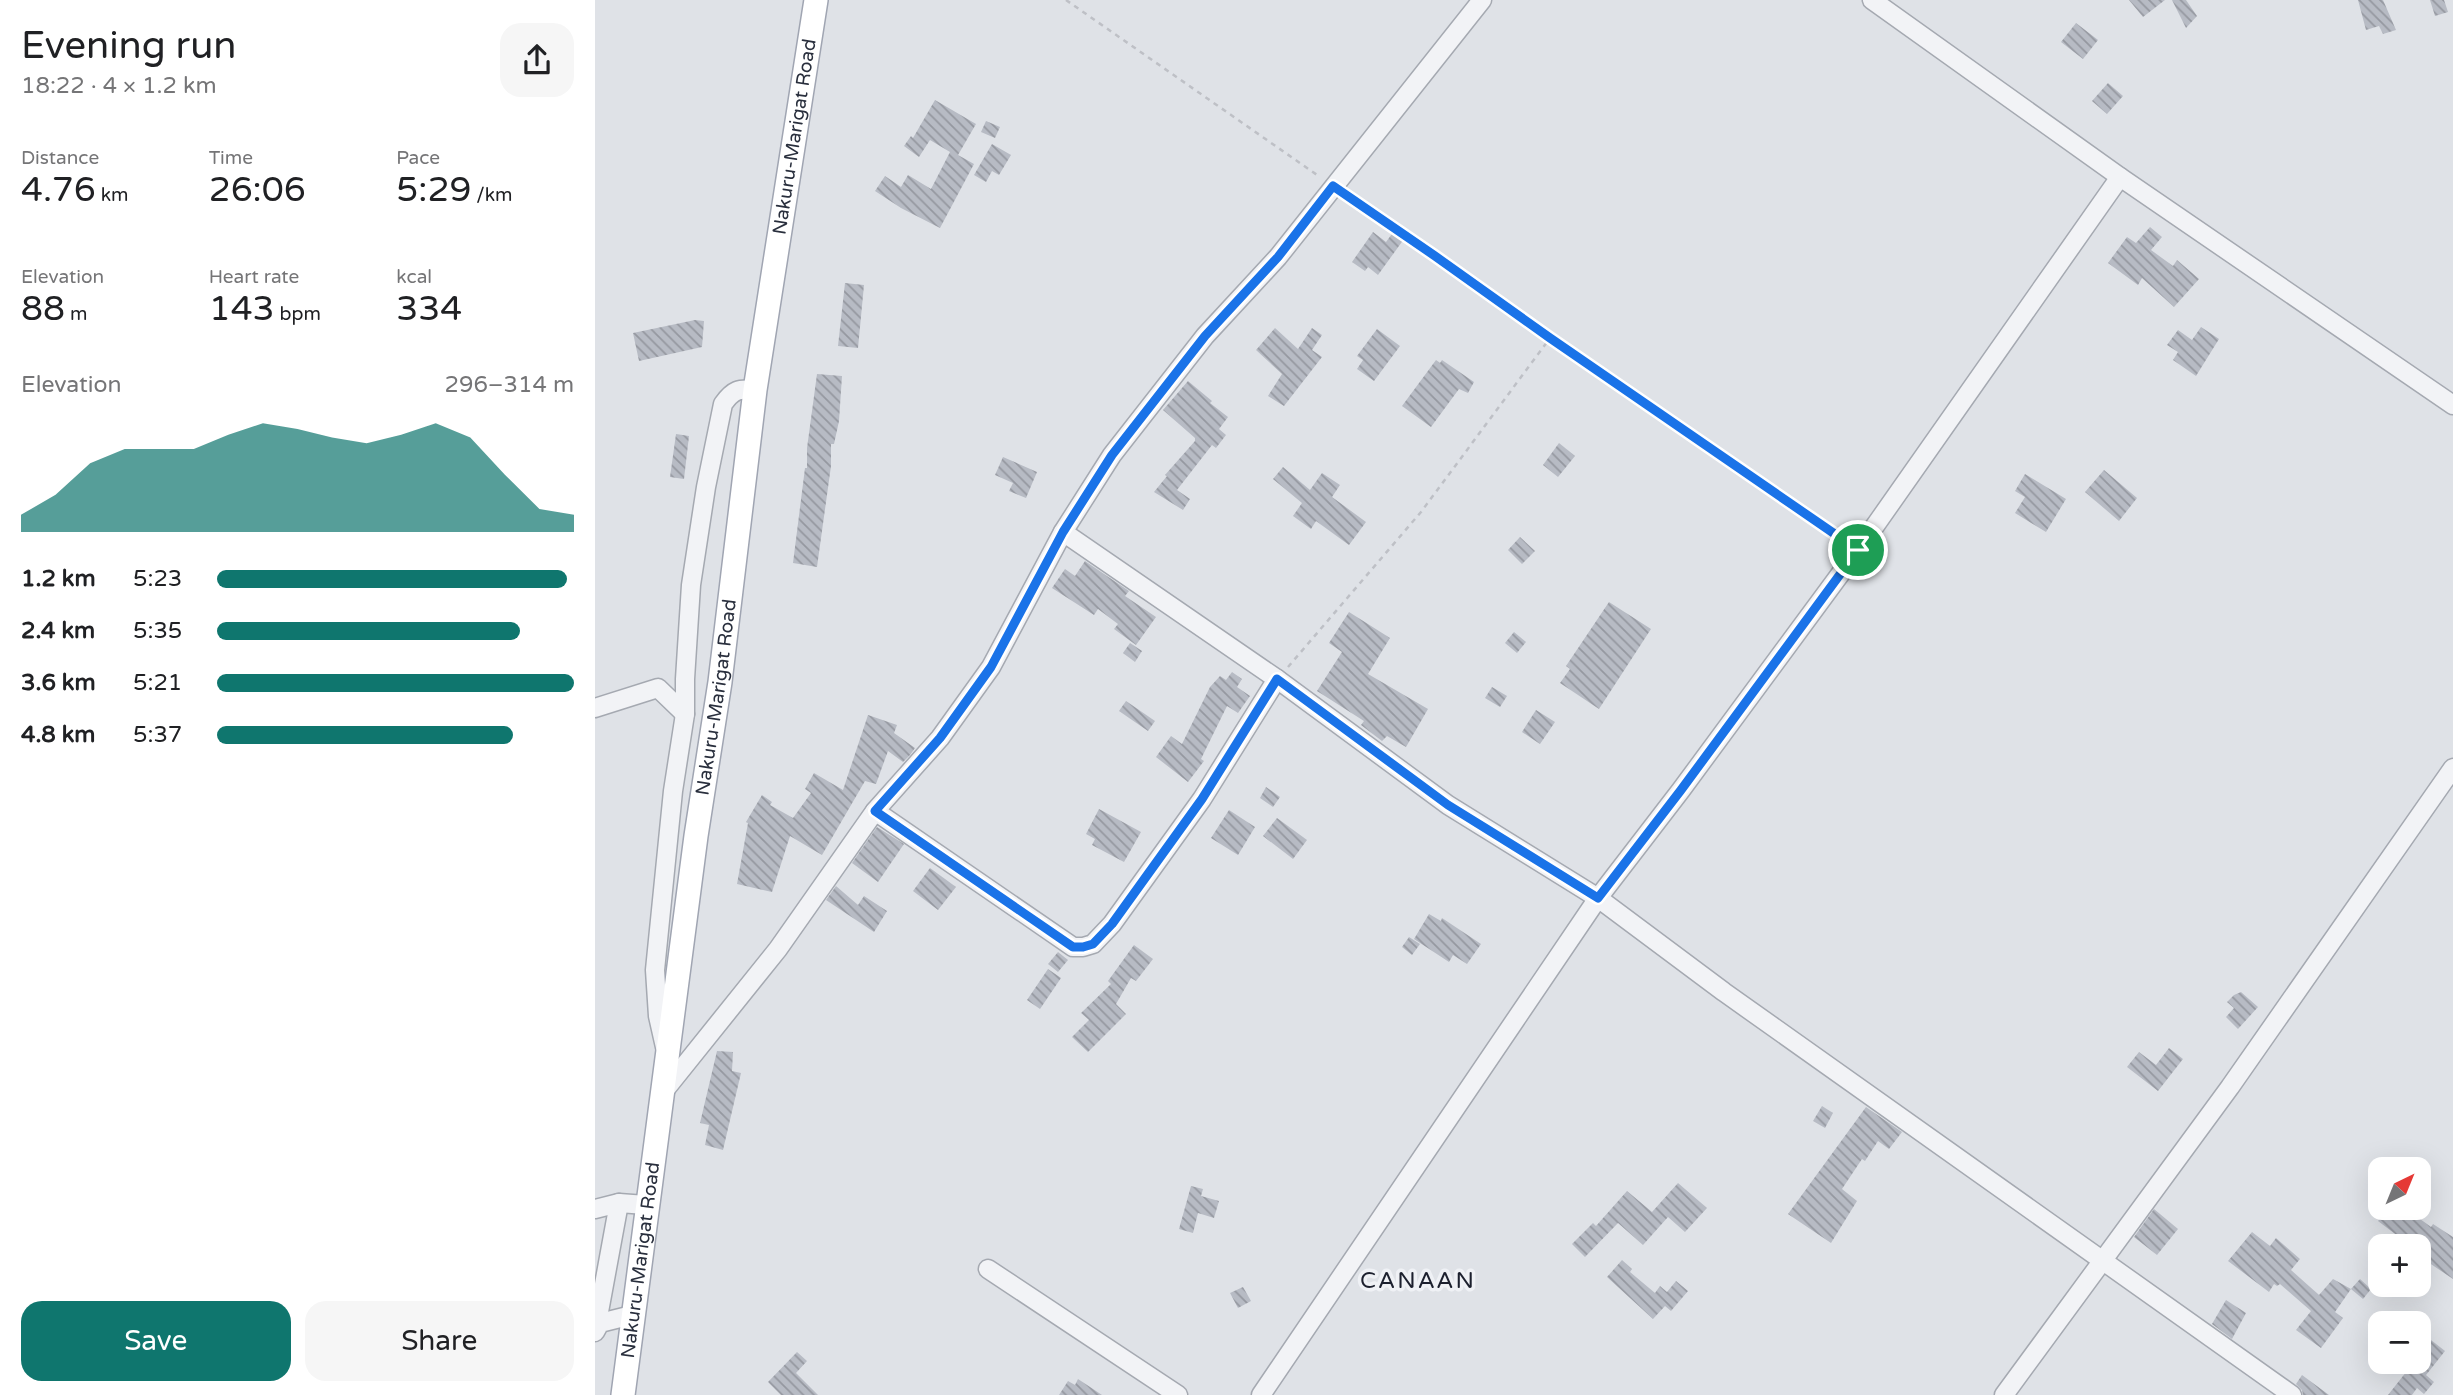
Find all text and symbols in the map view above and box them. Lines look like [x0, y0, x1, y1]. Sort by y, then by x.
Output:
text: Evening run [21, 23, 236, 69]
button: share [500, 23, 574, 97]
street label: Nakuru-Marigat Road [768, 37, 821, 236]
text: 18:22 · 4 × 1.2 km [21, 72, 217, 100]
text: Distance [21, 147, 99, 169]
text: Time [209, 147, 253, 169]
text: Pace [396, 147, 440, 169]
text: 4.76 [21, 169, 96, 211]
text: 26:06 [209, 169, 306, 211]
text: 5:29 [396, 169, 471, 211]
text: km [96, 184, 128, 206]
text: /km [471, 184, 513, 206]
text: Elevation [21, 266, 104, 288]
text: Heart rate [209, 266, 299, 288]
text: kcal [396, 266, 432, 288]
text: 88 [21, 288, 65, 330]
text: 143 [209, 288, 275, 330]
text: 334 [396, 288, 462, 330]
text: m [65, 303, 87, 325]
text: bpm [275, 303, 321, 325]
text: Elevation [21, 371, 122, 399]
text: 296–314 m [445, 371, 574, 399]
pin [1828, 520, 1888, 580]
icon: arrive [1839, 531, 1877, 569]
text: 1.2 km [21, 565, 96, 593]
text: 5:23 [133, 565, 182, 593]
street label: Nakuru-Marigat Road [691, 598, 741, 797]
text: 2.4 km [21, 617, 95, 645]
text: 5:35 [133, 617, 182, 645]
text: 3.6 km [21, 669, 96, 697]
text: 5:21 [133, 669, 182, 697]
text: 4.8 km [21, 721, 95, 749]
text: 5:37 [133, 721, 182, 749]
north arrow [2368, 1157, 2431, 1220]
map controls [2368, 1157, 2431, 1374]
street label: Nakuru-Marigat Road [617, 1161, 664, 1360]
button: + [2368, 1234, 2431, 1297]
district label: CANAAN [1360, 1267, 1476, 1295]
button: Save [21, 1301, 291, 1381]
button: Share [305, 1301, 574, 1381]
button: − [2368, 1311, 2431, 1374]

